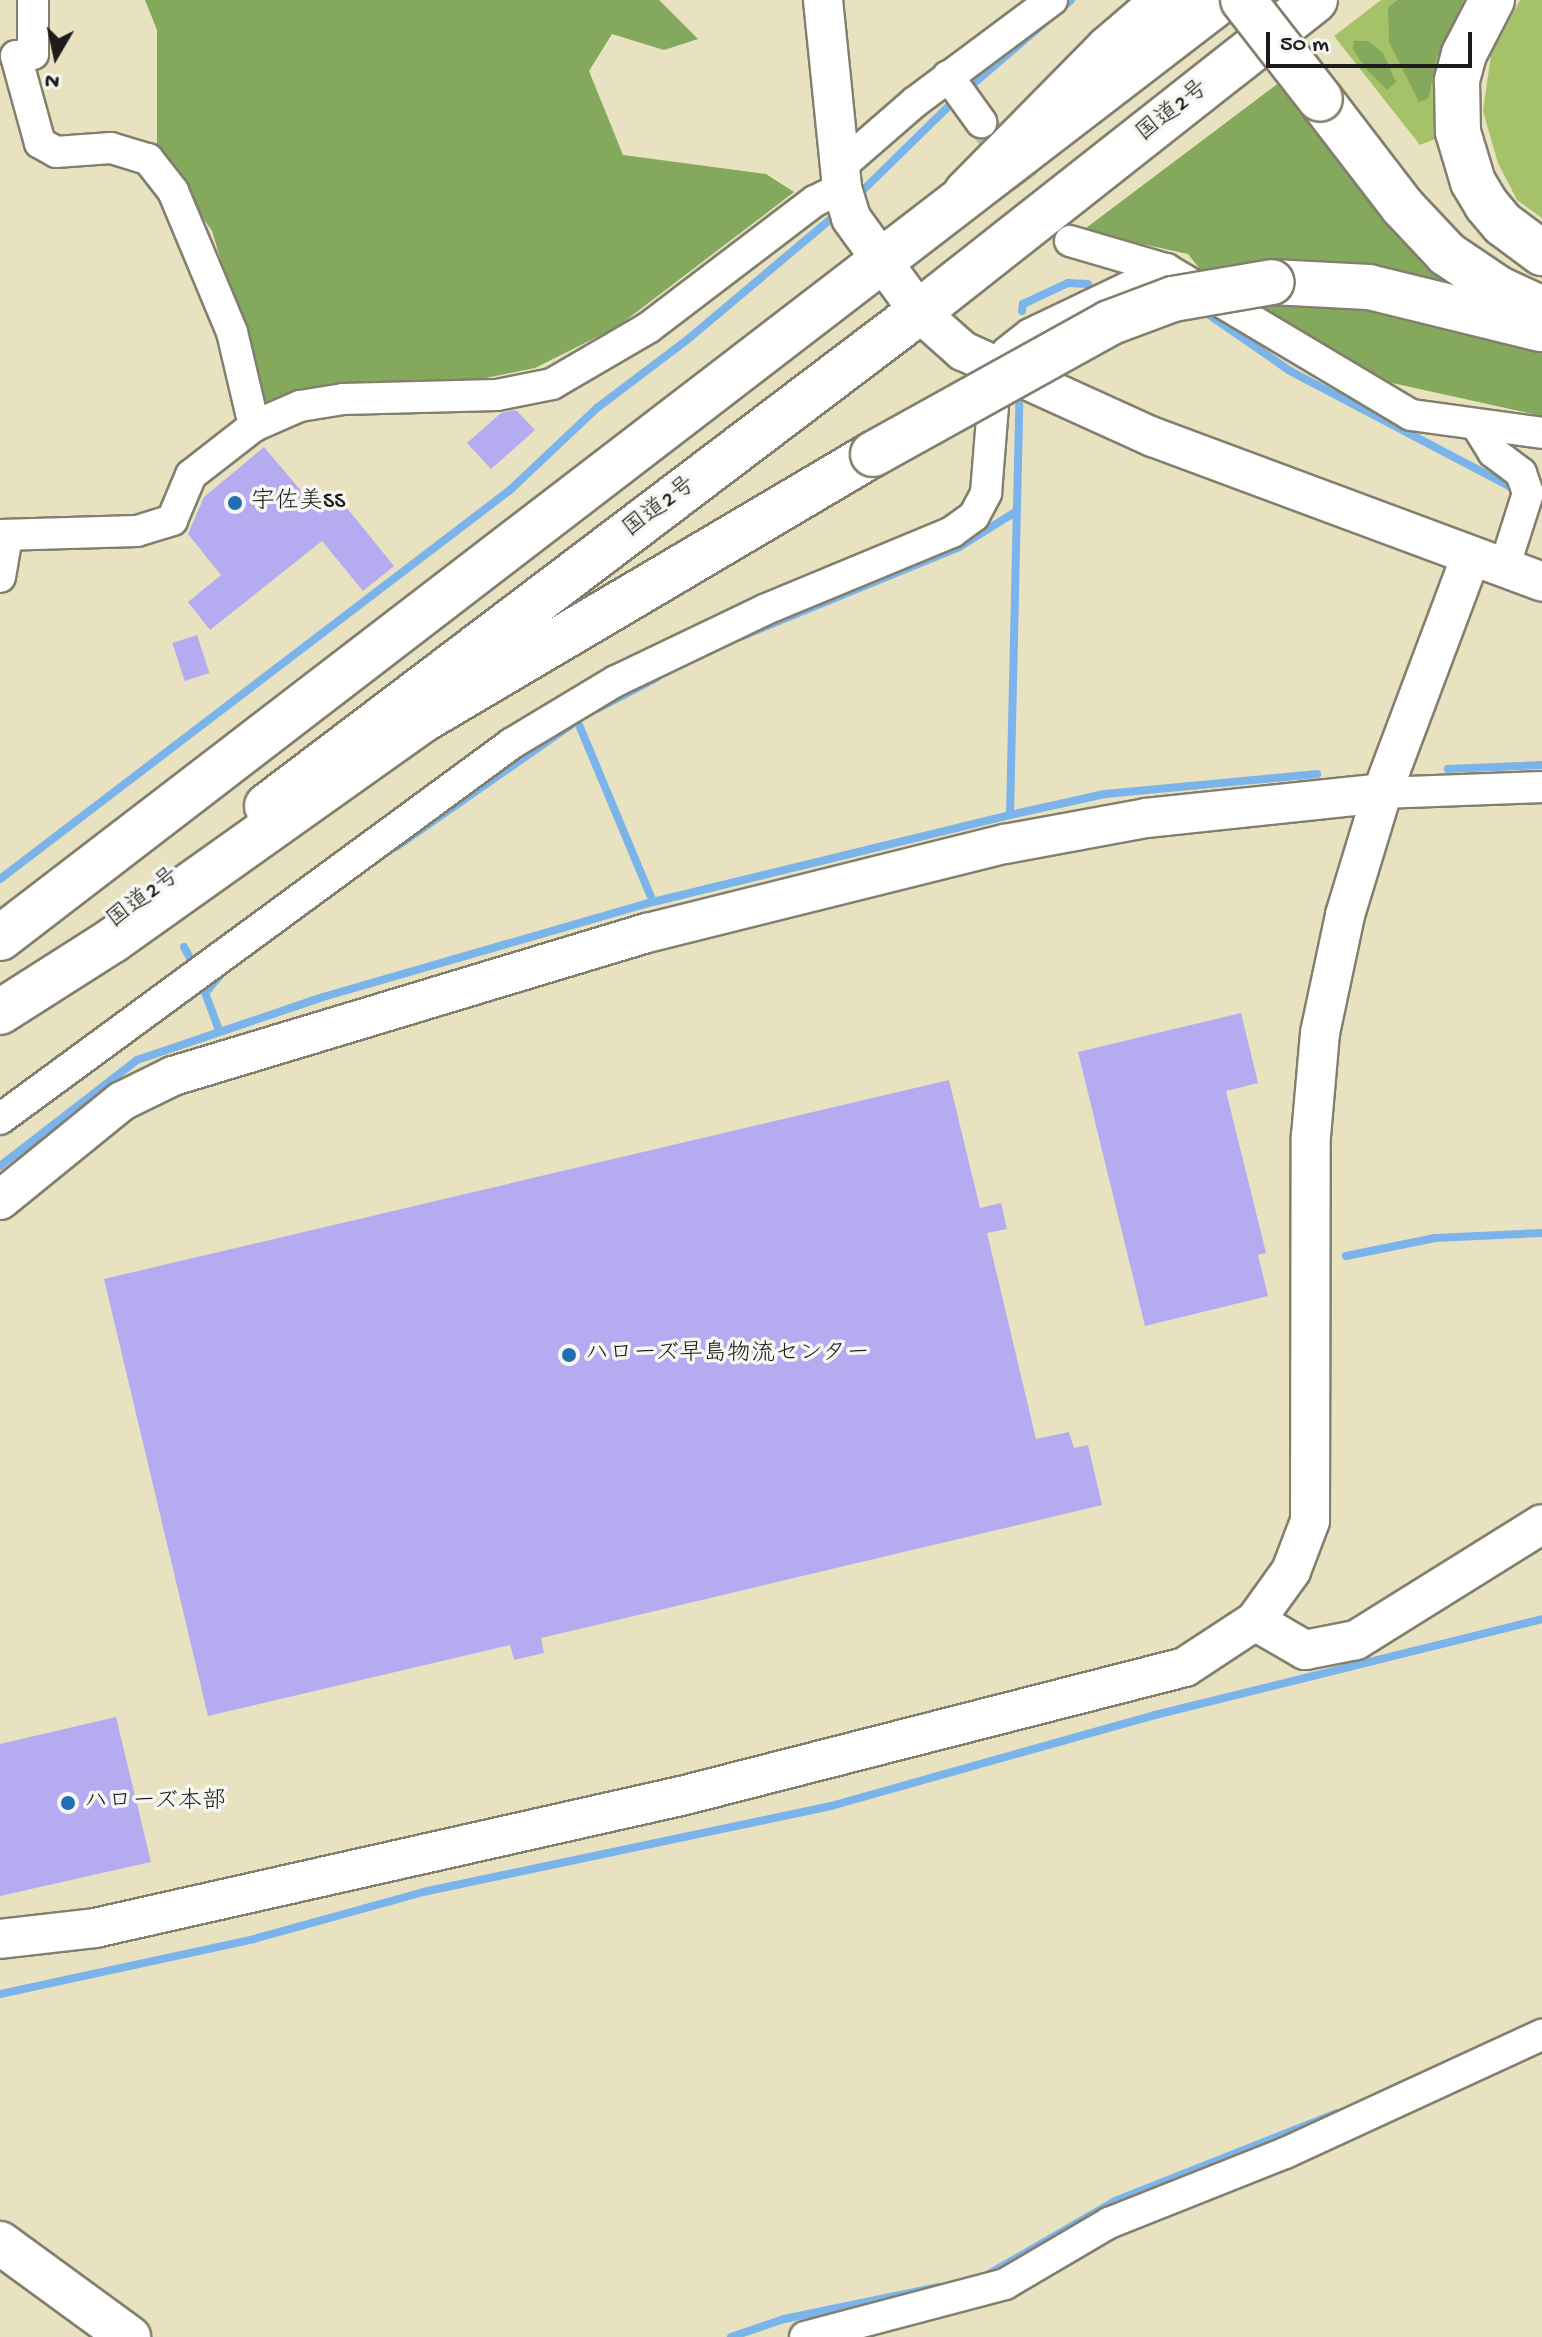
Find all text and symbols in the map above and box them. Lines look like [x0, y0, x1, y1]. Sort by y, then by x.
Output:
north arrow [16, 16, 96, 96]
scale bar [1270, 16, 1476, 66]
text: 50 m [1280, 31, 1329, 60]
text: N [43, 66, 61, 94]
street label: 国道2号 [1131, 75, 1215, 149]
street label: 国道2号 [618, 471, 702, 545]
place label: 宇佐美SS [251, 489, 345, 517]
marker: 宇佐美SS [226, 494, 244, 512]
street label: 国道2号 [102, 862, 186, 936]
place label: ハローズ早島物流センター [585, 1341, 873, 1369]
marker: ハローズ早島物流センター [560, 1346, 578, 1364]
place label: ハローズ本部 [84, 1789, 228, 1817]
marker: ハローズ本部 [59, 1794, 77, 1812]

